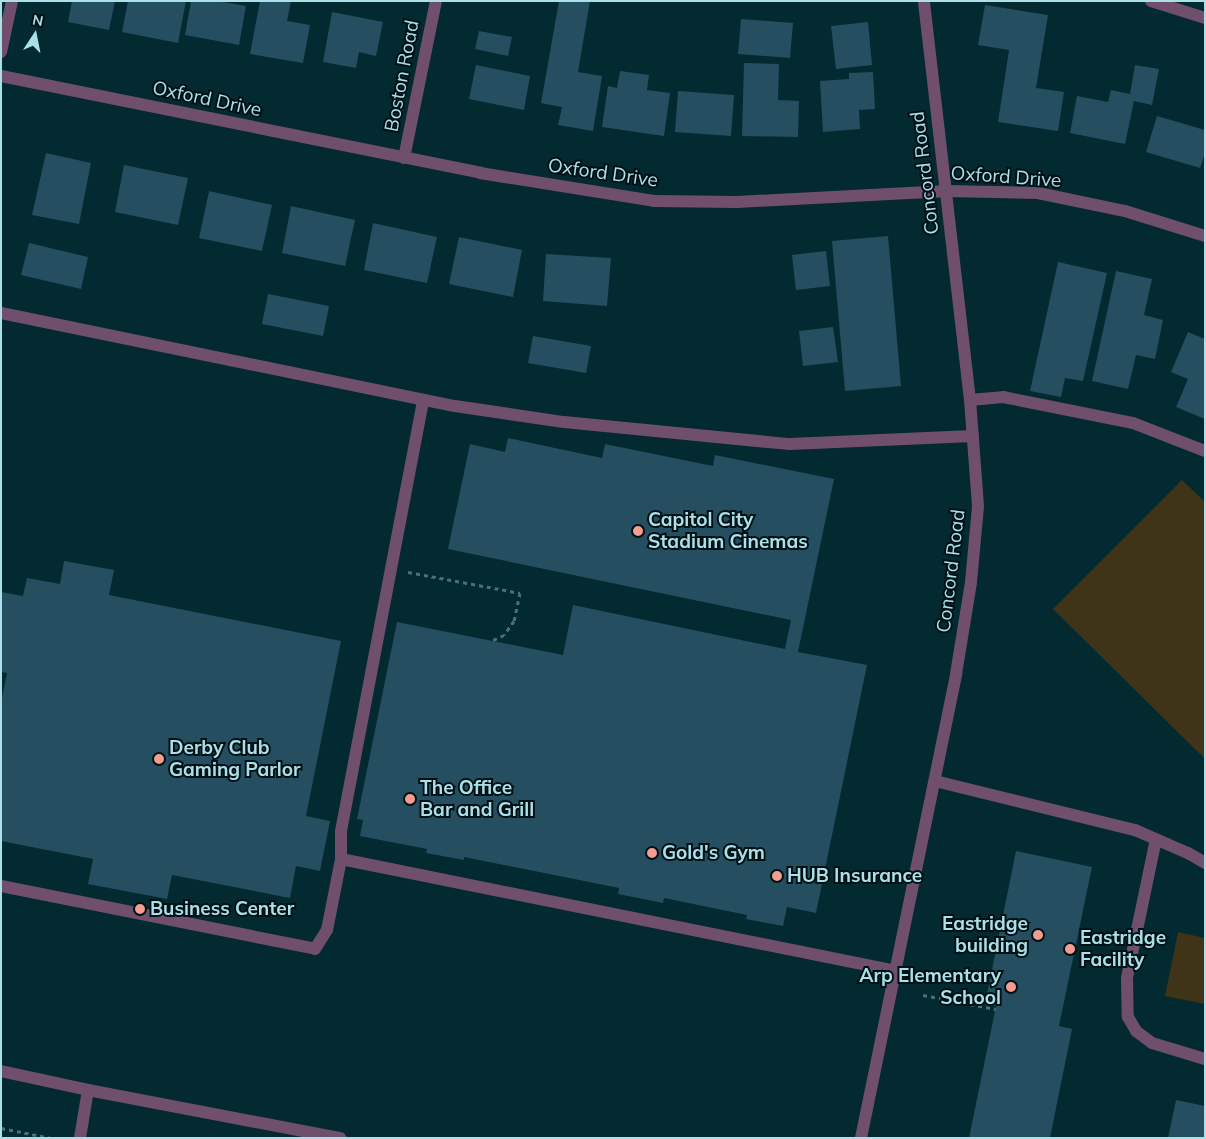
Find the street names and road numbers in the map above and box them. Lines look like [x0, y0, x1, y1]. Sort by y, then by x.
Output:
street label: Boston Road [380, 18, 424, 134]
street label: Oxford Drive [150, 76, 264, 122]
street label: Concord Road [906, 110, 944, 236]
street label: Oxford Drive [547, 154, 659, 192]
street label: Oxford Drive [950, 162, 1062, 192]
street label: Concord Road [932, 508, 970, 634]

